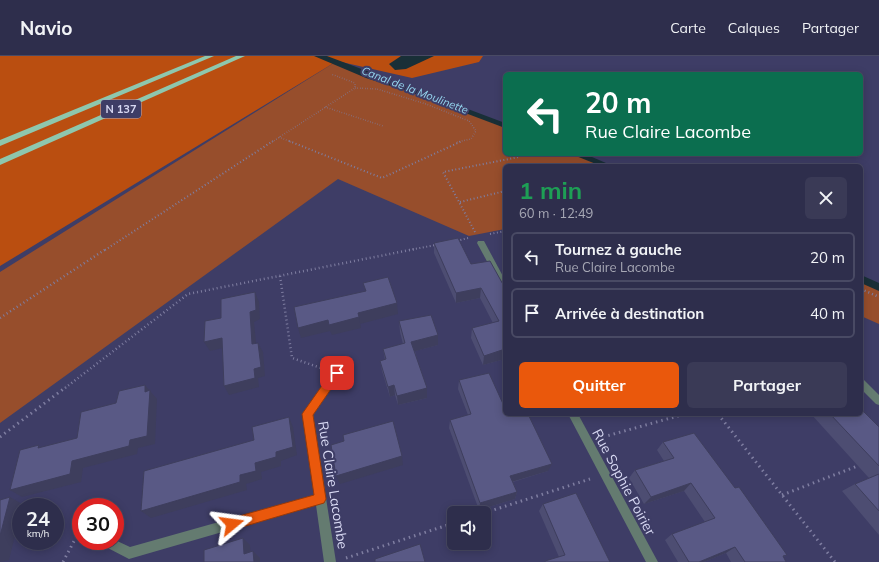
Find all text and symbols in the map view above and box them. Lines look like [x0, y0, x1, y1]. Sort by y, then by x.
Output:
text: Navio [20, 16, 73, 40]
text: Carte [670, 19, 706, 37]
text: Calques [728, 19, 780, 37]
text: Partager [802, 19, 859, 37]
water label: Canal de la Moulinette [360, 63, 470, 117]
text: 20 m [585, 85, 651, 120]
icon: left [519, 88, 571, 140]
road number: N 137 [101, 100, 141, 118]
text: Rue Claire Lacombe [585, 120, 751, 143]
text: 1 min [519, 175, 582, 205]
button: close [805, 177, 847, 219]
text: 60 m · 12:49 [519, 205, 593, 221]
text: Tournez à gauche [555, 240, 682, 259]
icon: left [521, 246, 543, 268]
text: 20 m [810, 248, 845, 267]
text: Rue Claire Lacombe [555, 259, 675, 275]
icon: arrive [521, 302, 543, 324]
text: Arrivée à destination [555, 304, 704, 323]
text: 40 m [810, 304, 845, 323]
pin [320, 356, 354, 390]
icon: arrive [326, 362, 348, 384]
button: Quitter [519, 362, 679, 408]
button: Partager [687, 362, 847, 408]
street label: Rue Claire Lacombe [314, 420, 352, 550]
street label: Rue Sophie Poirier [588, 426, 660, 539]
speed limit sign: 30 [72, 498, 124, 550]
position arrow [211, 503, 253, 545]
text: 24 [26, 506, 50, 531]
map controls [447, 506, 491, 550]
button: sound [447, 506, 491, 550]
text: km/h [27, 527, 49, 540]

